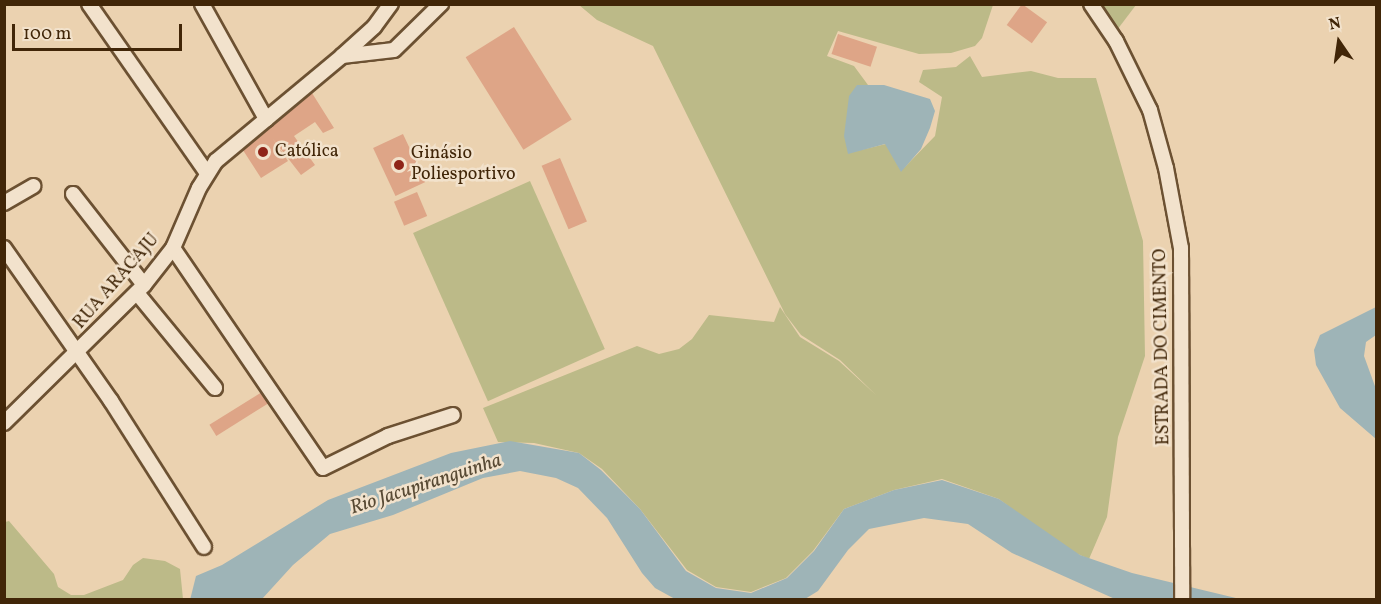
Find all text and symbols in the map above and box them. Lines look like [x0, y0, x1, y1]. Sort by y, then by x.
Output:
scale bar [15, 12, 184, 50]
north arrow [1309, 12, 1369, 72]
text: N [1327, 12, 1343, 36]
text: 100 m [23, 22, 72, 47]
place label: Católica [275, 141, 339, 163]
place label: Ginásio Poliesportivo [411, 144, 516, 186]
marker: Católica [256, 145, 270, 159]
marker: Ginásio Poliesportivo [392, 158, 406, 172]
street label: RUA ARACAJU [70, 230, 164, 334]
street label: ESTRADA DO CIMENTO [1150, 249, 1176, 445]
water label: Rio Jacupiranguinha [347, 449, 505, 521]

